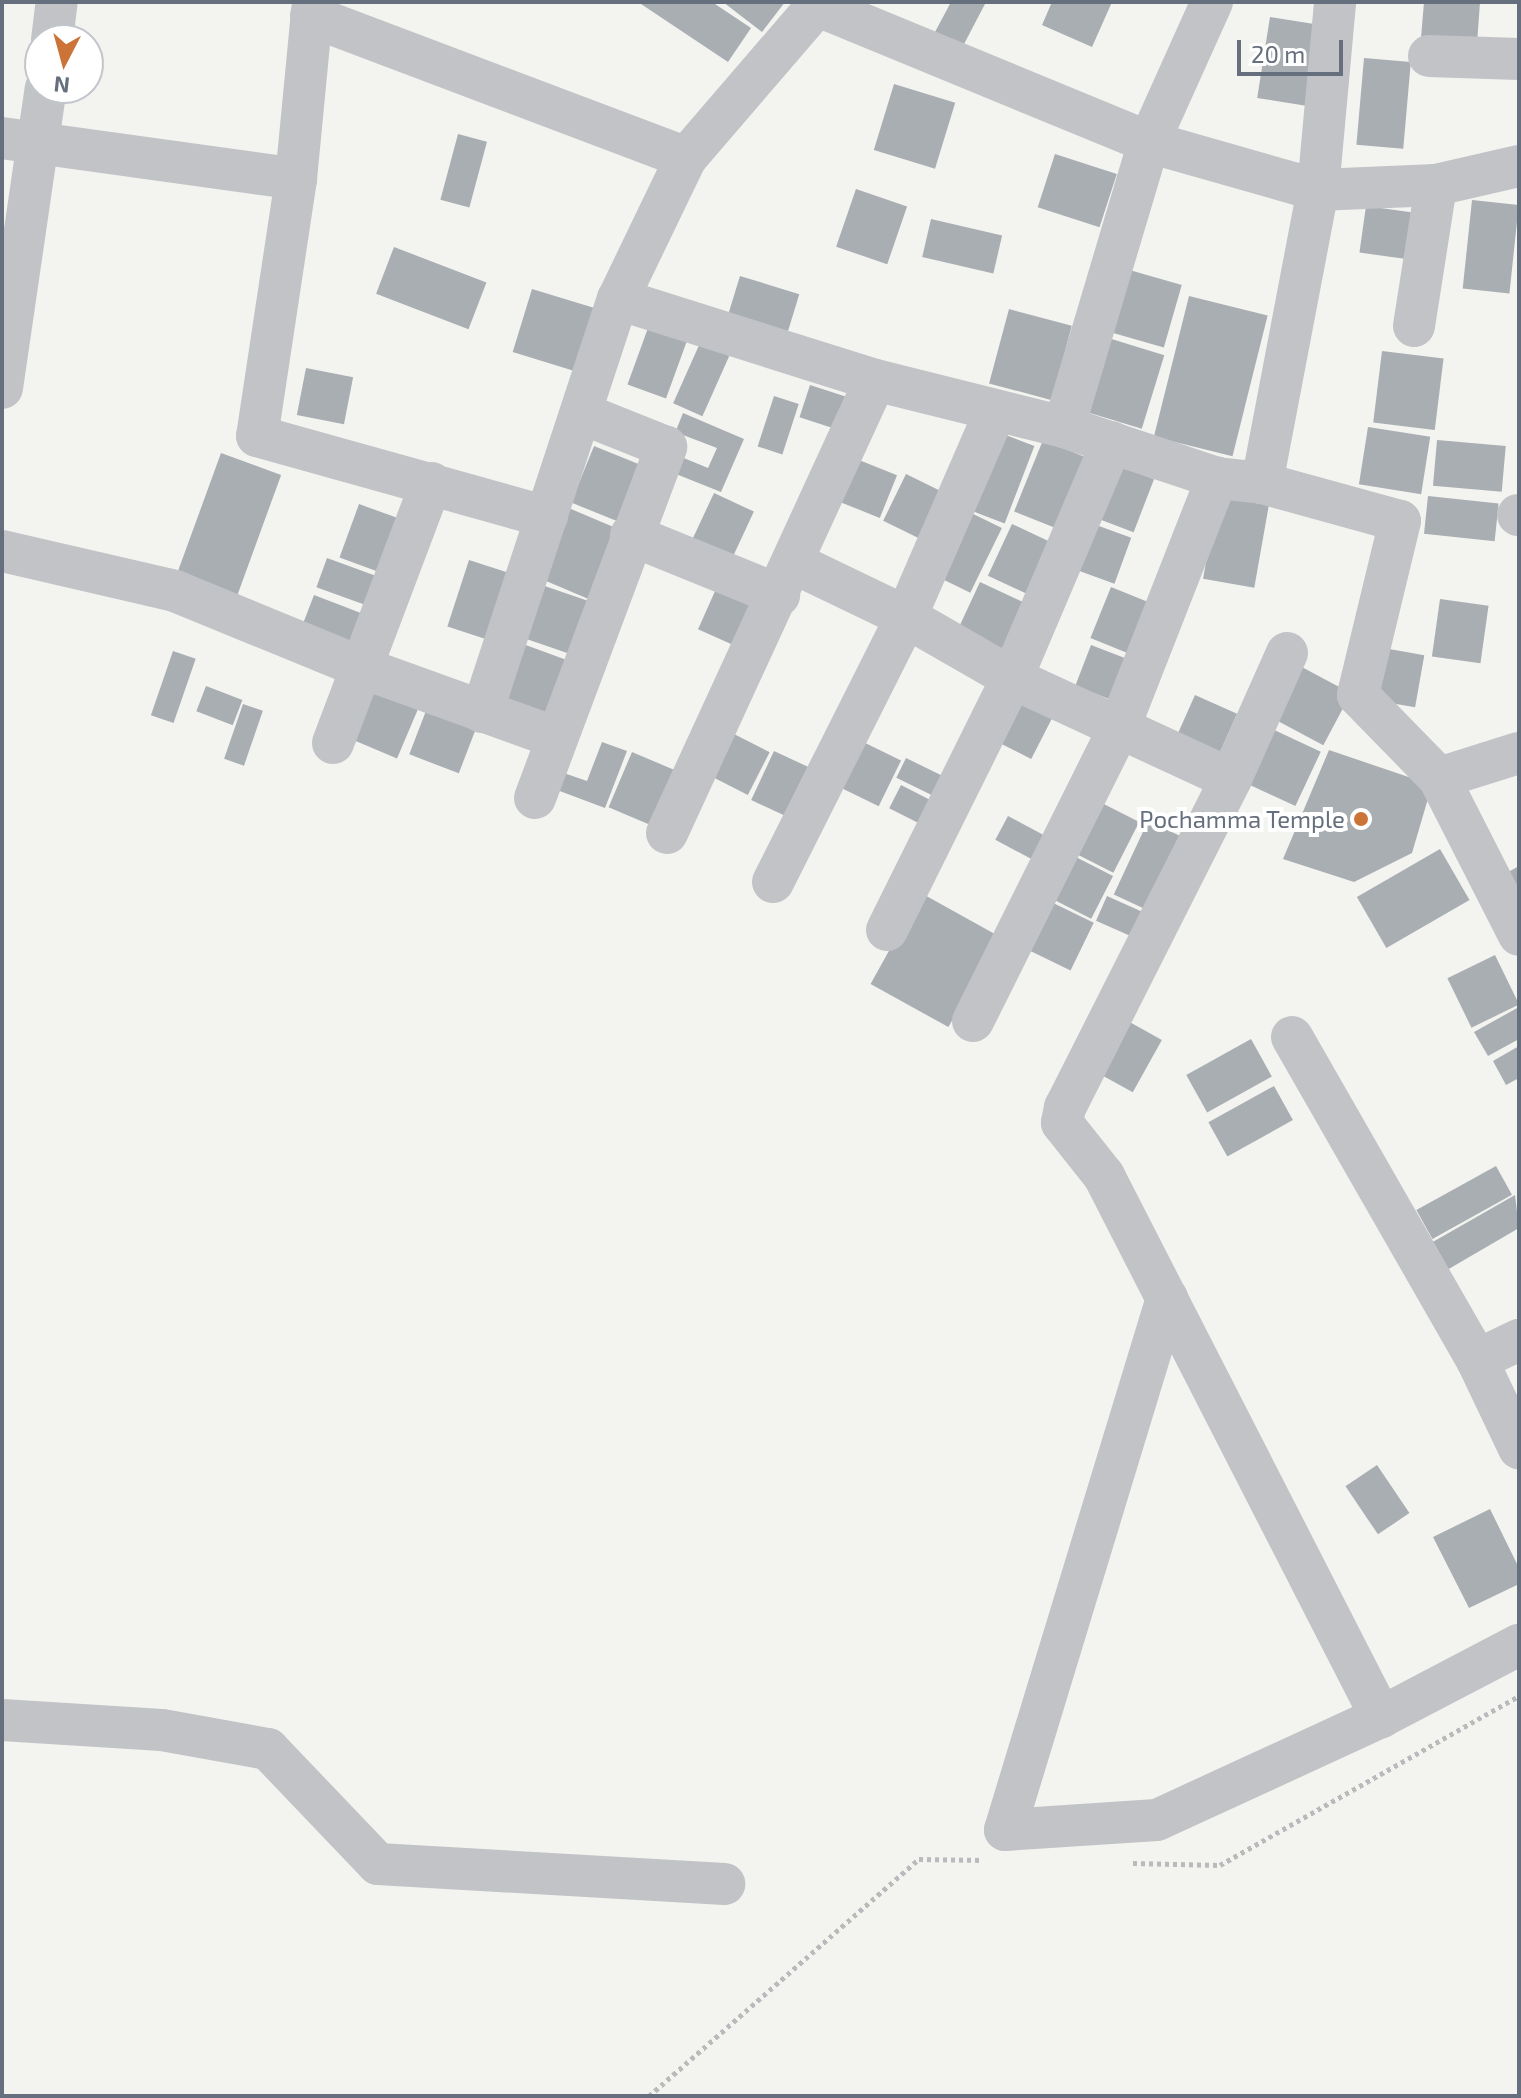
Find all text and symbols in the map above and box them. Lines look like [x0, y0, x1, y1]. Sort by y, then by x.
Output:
north arrow [24, 24, 104, 104]
scale bar [1241, 24, 1347, 74]
text: 20 m [1251, 39, 1305, 68]
text: N [52, 72, 71, 100]
place label: Pochamma Temple [1139, 805, 1345, 833]
marker: Pochamma Temple [1352, 810, 1370, 828]

